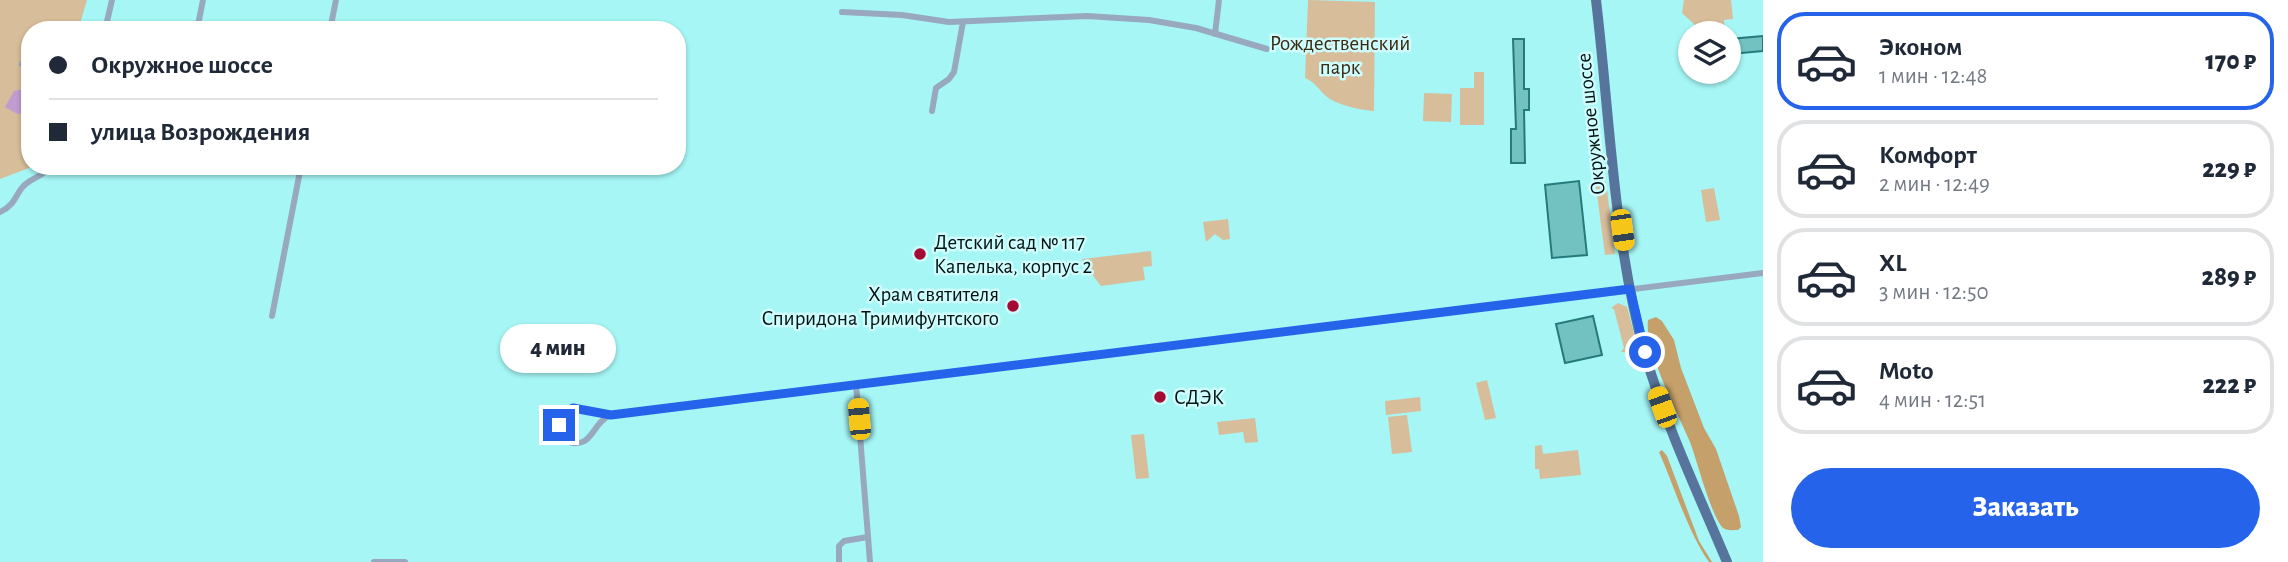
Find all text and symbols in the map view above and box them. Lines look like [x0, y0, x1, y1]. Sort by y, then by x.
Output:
map controls [1678, 21, 1741, 84]
button: layers [1678, 21, 1741, 84]
icon: car [1795, 30, 1858, 93]
park label: Рождественский парк [1270, 33, 1410, 78]
text: Эконом [1879, 34, 1962, 60]
text: 170 ₽ [2205, 48, 2256, 74]
text: Окружное шоссе [91, 52, 273, 78]
street label: Окружное шоссе [1573, 52, 1609, 196]
text: 1 мин · 12:48 [1879, 65, 1987, 88]
text: улица Возрождения [91, 119, 310, 145]
icon: car [1795, 138, 1858, 201]
text: Комфорт [1879, 142, 1977, 168]
text: 229 ₽ [2202, 156, 2256, 182]
text: 2 мин · 12:49 [1879, 173, 1990, 196]
car [1609, 208, 1636, 252]
place label: Детский сад № 117 Капелька, корпус 2 [934, 232, 1092, 277]
marker: Детский сад № 117 Капелька, корпус 2 [912, 246, 928, 262]
icon: car [1795, 246, 1858, 309]
text: XL [1879, 250, 1906, 276]
text: 289 ₽ [2202, 264, 2256, 290]
text: 3 мин · 12:50 [1879, 281, 1989, 304]
place label: Храм святителя Спиридона Тримифунтского [761, 284, 999, 329]
marker: Храм святителя Спиридона Тримифунтского [1005, 298, 1021, 314]
callout: 4 мин [501, 324, 617, 372]
route start [1629, 336, 1661, 368]
text: 4 мин [530, 337, 586, 360]
icon: car [1795, 354, 1858, 417]
text: Moto [1879, 358, 1934, 384]
text: 222 ₽ [2202, 372, 2256, 398]
car [1645, 384, 1680, 430]
place label: СДЭК [1174, 387, 1224, 408]
marker: СДЭК [1152, 389, 1168, 405]
text: 4 мин · 12:51 [1879, 389, 1986, 412]
car [847, 397, 872, 441]
route end [543, 409, 575, 441]
button: Заказать [1791, 468, 2260, 548]

